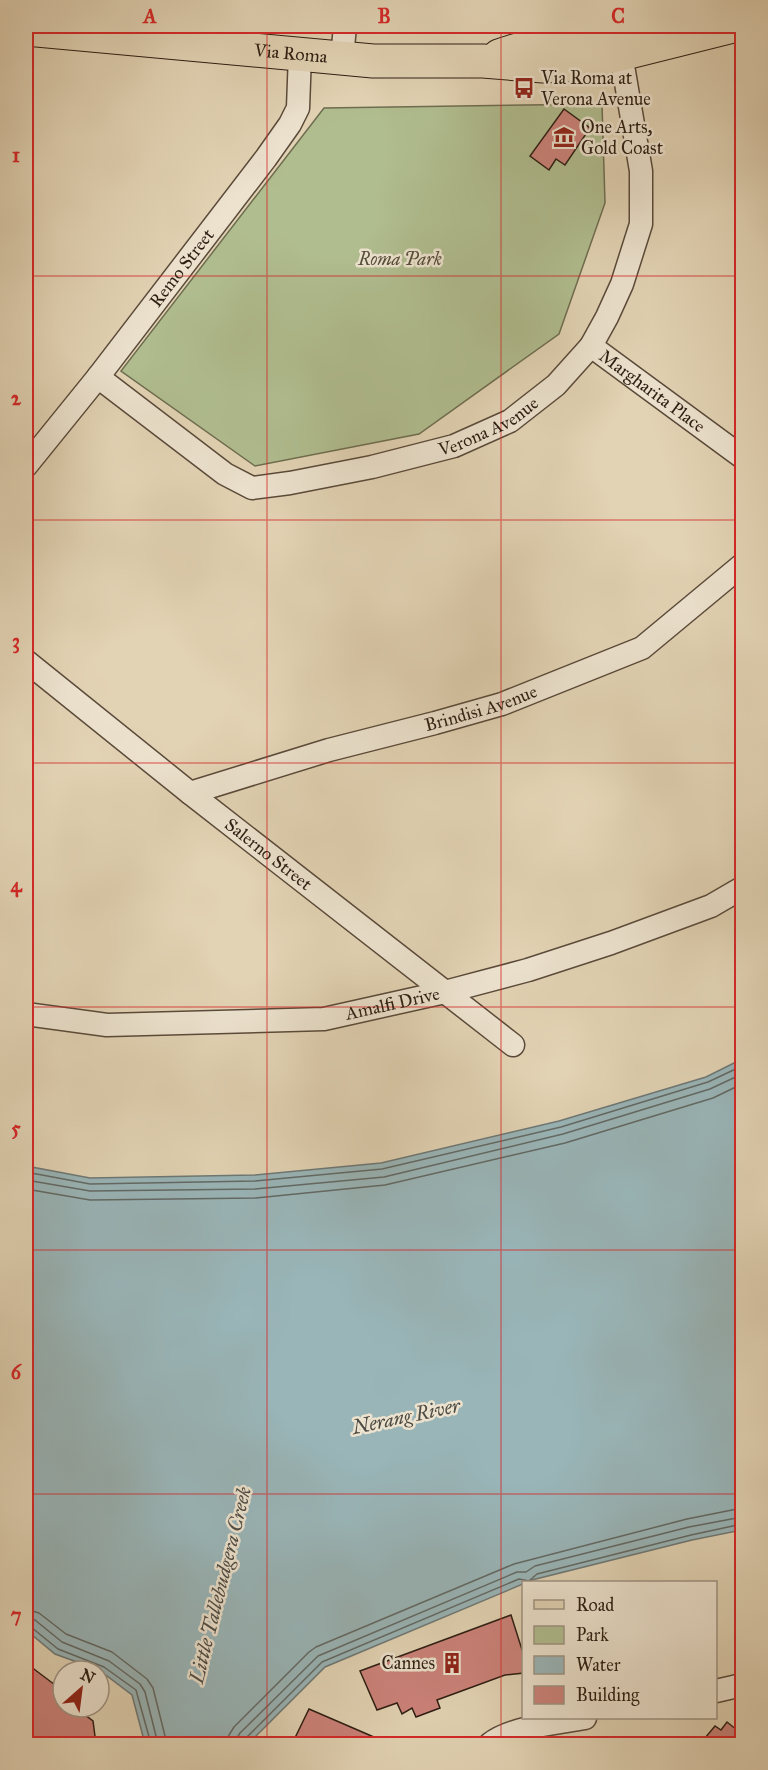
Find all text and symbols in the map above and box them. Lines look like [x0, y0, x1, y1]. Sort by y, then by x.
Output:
text: A [141, 4, 157, 28]
text: B [377, 4, 391, 28]
text: C [611, 4, 625, 28]
street label: Via Roma [252, 39, 329, 68]
place label: Via Roma at Verona Avenue [540, 67, 651, 110]
bus stop icon: Via Roma at Verona Avenue [512, 76, 536, 100]
place label: One Arts, Gold Coast [581, 116, 664, 159]
museum icon: One Arts, Gold Coast [552, 125, 576, 149]
text: 1 [12, 143, 20, 167]
street label: Remo Street [145, 224, 219, 311]
park label: Roma Park [357, 248, 442, 270]
street label: Margharita Place [595, 345, 710, 437]
text: 2 [11, 386, 22, 410]
street label: Verona Avenue [435, 392, 543, 461]
text: 3 [12, 629, 20, 654]
street label: Brindisi Avenue [422, 680, 540, 736]
street label: Salerno Street [220, 813, 317, 895]
text: 4 [10, 873, 22, 898]
street label: Amalfi Drive [342, 983, 442, 1025]
text: 5 [11, 1116, 21, 1140]
text: 6 [11, 1360, 23, 1384]
water label: Nerang River [349, 1393, 464, 1439]
water label: Little Tallebudgera Creek [184, 1484, 256, 1687]
legend [522, 1581, 717, 1719]
text: Road [576, 1594, 614, 1616]
text: 7 [11, 1603, 22, 1627]
text: Park [576, 1624, 609, 1646]
building icon: Cannes [440, 1651, 464, 1675]
place label: Cannes [382, 1652, 435, 1674]
text: Water [576, 1654, 621, 1676]
north arrow [51, 1659, 111, 1719]
text: N [77, 1665, 99, 1688]
text: Building [576, 1684, 640, 1707]

